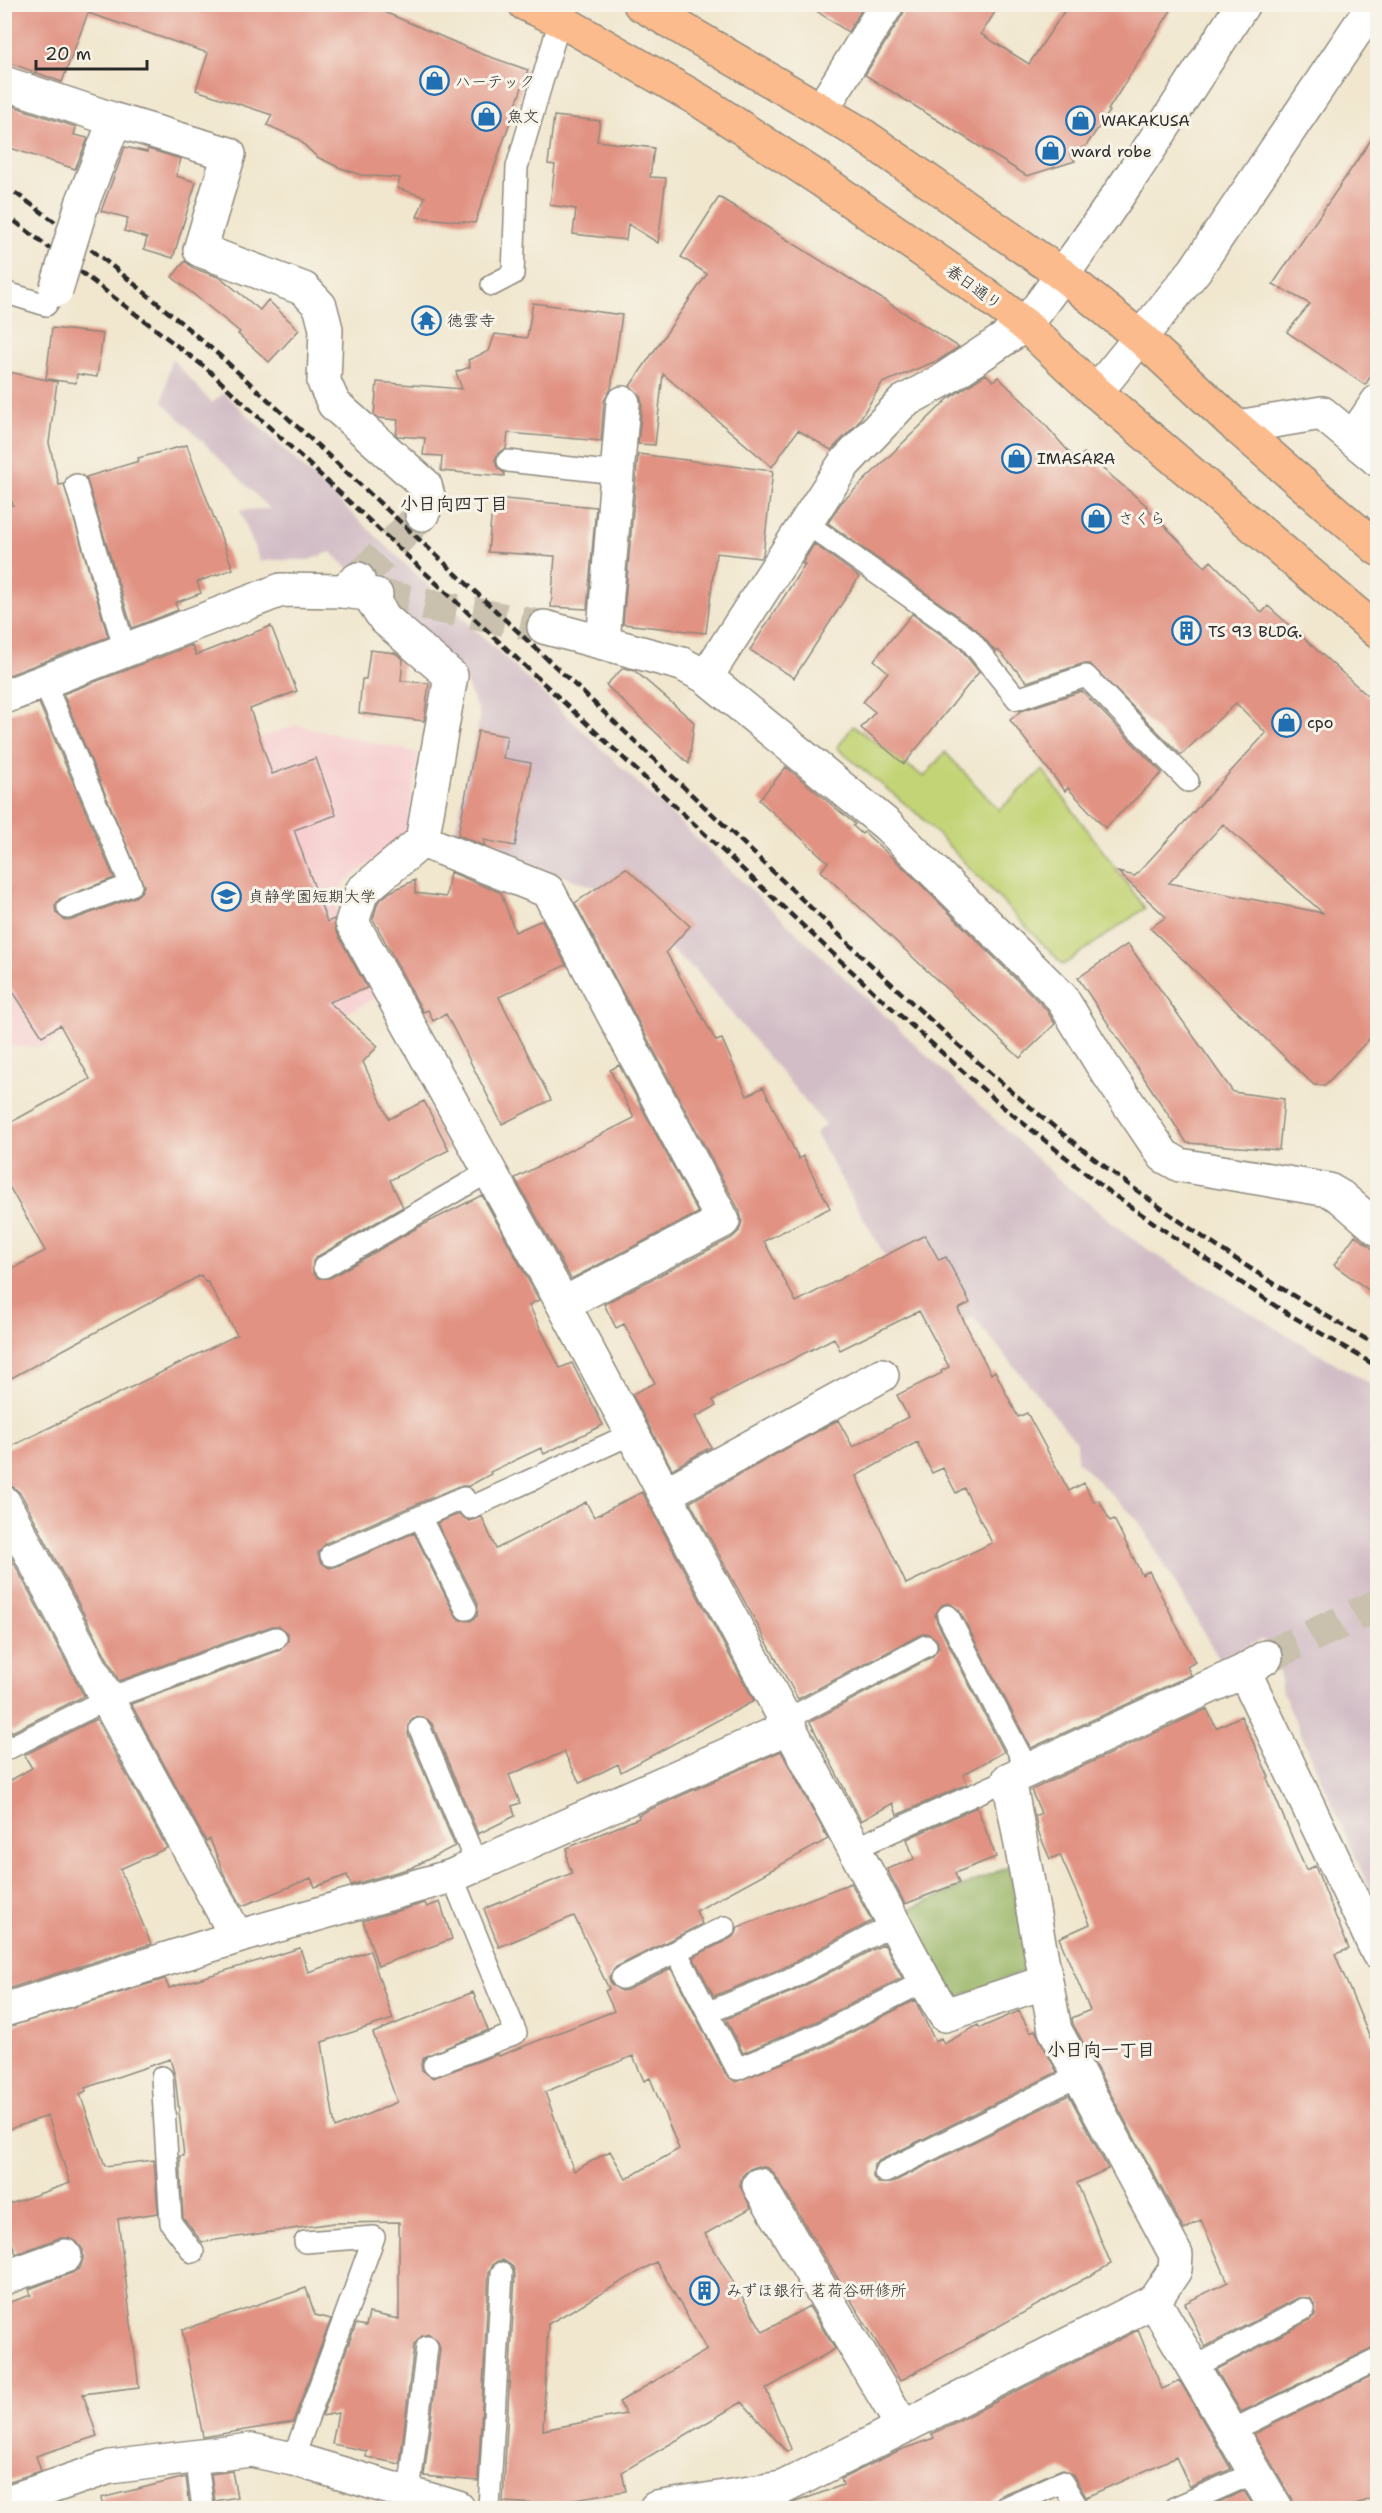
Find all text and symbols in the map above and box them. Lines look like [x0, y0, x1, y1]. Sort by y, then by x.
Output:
scale bar [36, 33, 147, 71]
text: 20 m [45, 42, 91, 66]
shop icon: ハーテック [418, 65, 450, 97]
place label: ハーテック [455, 71, 535, 92]
shop icon: 魚文 [470, 100, 502, 132]
shop icon: WAKAKUSA [1064, 104, 1096, 136]
place label: 魚文 [507, 106, 539, 127]
place label: WAKAKUSA [1101, 110, 1190, 131]
shop icon: ward robe [1034, 135, 1066, 167]
place label: ward robe [1071, 141, 1152, 162]
street label: 春日通り [942, 260, 1006, 314]
temple icon: 徳雲寺 [410, 304, 442, 336]
place label: 徳雲寺 [447, 310, 495, 331]
shop icon: IMASARA [1000, 442, 1032, 474]
place label: IMASARA [1037, 448, 1115, 469]
district label: 小日向四丁目 [400, 492, 508, 516]
shop icon: さくら [1081, 502, 1113, 534]
place label: さくら [1118, 508, 1166, 529]
building icon: TS 93 BLDG. [1171, 615, 1203, 647]
place label: TS 93 BLDG. [1208, 621, 1302, 642]
shop icon: cpo [1270, 706, 1302, 738]
place label: cpo [1307, 712, 1333, 733]
school or university icon: 貞静学園短期大学 [211, 880, 243, 912]
place label: 貞静学園短期大学 [248, 886, 376, 907]
district label: 小日向一丁目 [1047, 2038, 1155, 2062]
building icon: みずほ銀行 茗荷谷研修所 [689, 2274, 721, 2306]
place label: みずほ銀行 茗荷谷研修所 [726, 2280, 907, 2301]

